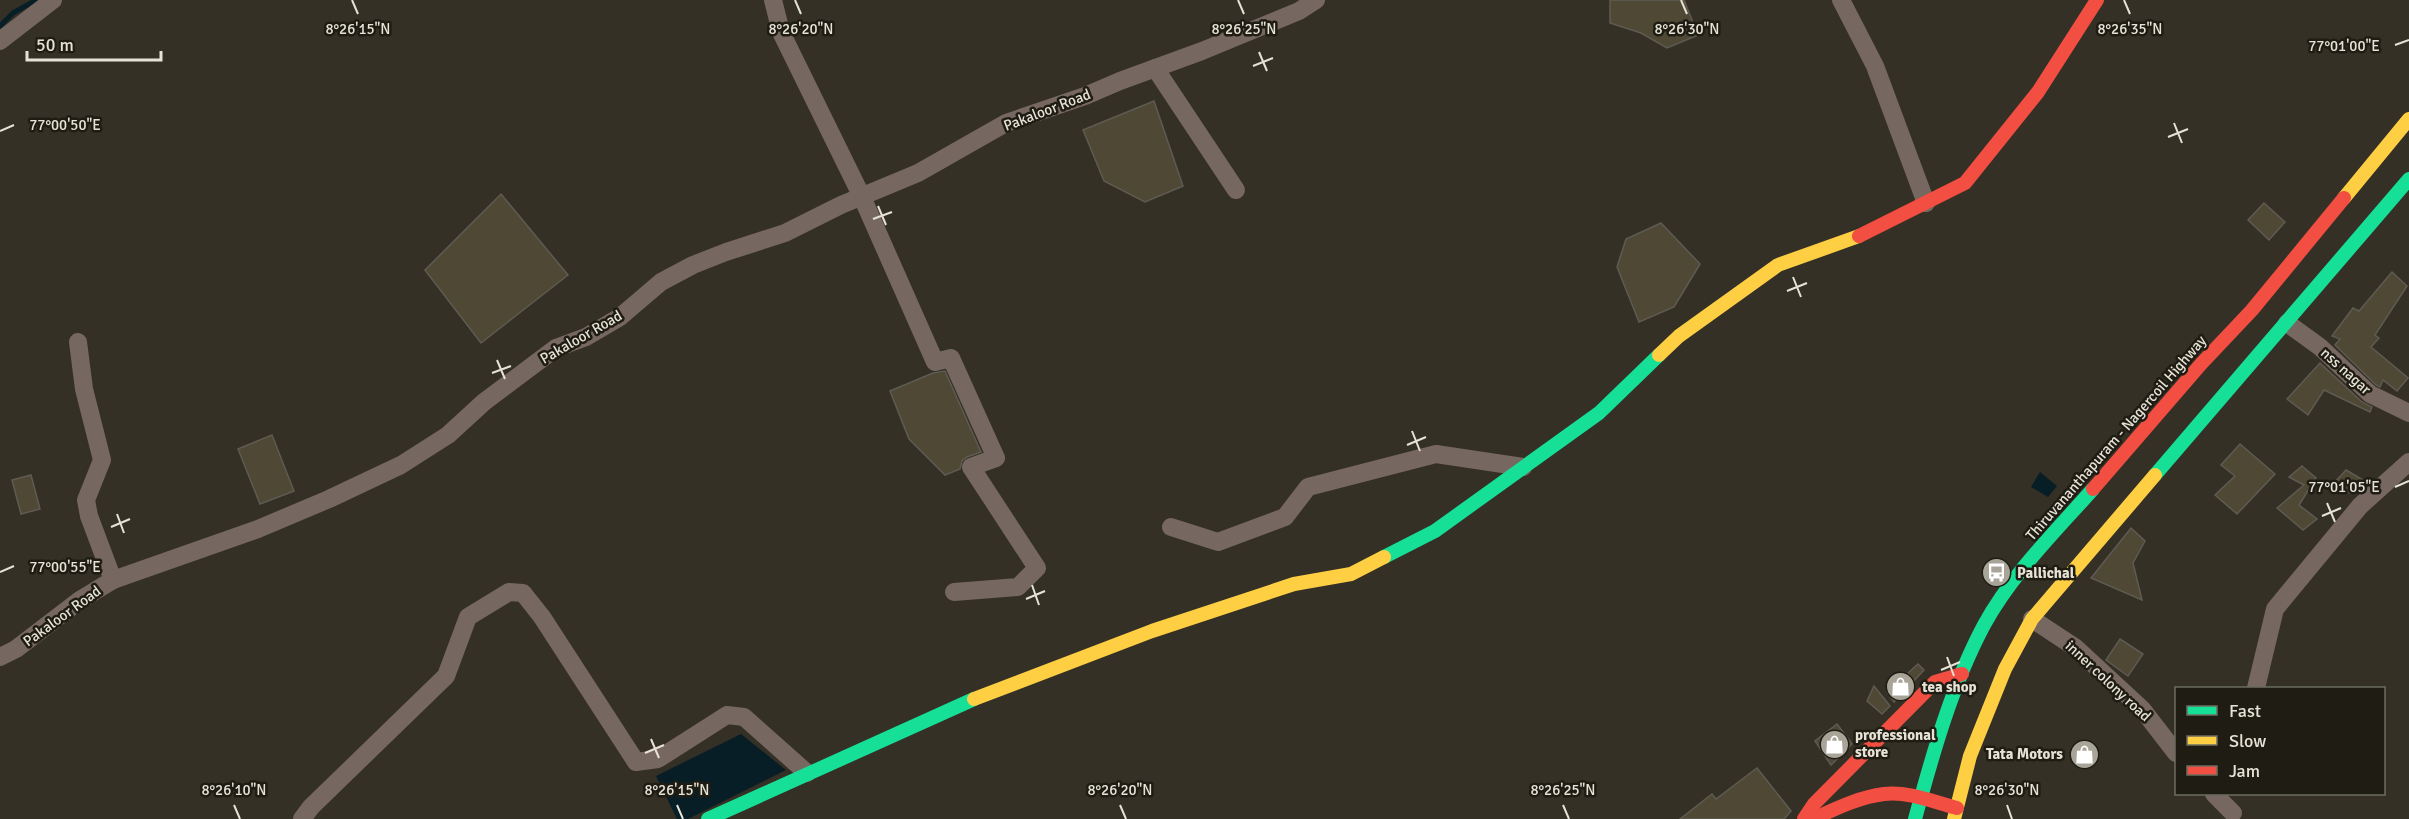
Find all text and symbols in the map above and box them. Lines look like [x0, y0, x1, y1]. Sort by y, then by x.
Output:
text: 8°26'15"N [325, 20, 391, 38]
text: 8°26'20"N [768, 20, 834, 38]
text: 8°26'25"N [1211, 20, 1277, 38]
text: 8°26'30"N [1654, 20, 1720, 38]
text: 8°26'35"N [2097, 20, 2163, 38]
scale bar [27, 24, 160, 62]
text: 50 m [36, 34, 74, 56]
text: 77°01'00"E [2308, 37, 2380, 55]
street label: Pakaloor Road [1001, 85, 1093, 135]
text: 77°00'50"E [29, 116, 101, 134]
street label: Pakaloor Road [537, 306, 625, 368]
street label: Thiruvananthapuram - Nagercoil Highway [2022, 332, 2210, 544]
street label: nss nagar [2317, 344, 2375, 399]
text: 77°01'05"E [2308, 478, 2380, 496]
bus stop icon: Pallichal [1980, 557, 2012, 589]
text: 77°00'55"E [29, 558, 101, 576]
place label: Pallichal [2017, 564, 2075, 582]
street label: Pakaloor Road [20, 582, 104, 650]
street label: inner colony road [2062, 637, 2155, 725]
shop icon: tea shop [1885, 671, 1917, 703]
place label: tea shop [1921, 678, 1977, 696]
legend [2175, 687, 2385, 795]
text: Fast [2229, 700, 2261, 722]
place label: professional store [1855, 726, 1936, 761]
shop icon: professional store [1818, 728, 1850, 760]
text: Slow [2229, 730, 2266, 752]
shop icon: Tata Motors [2068, 738, 2100, 770]
place label: Tata Motors [1986, 745, 2063, 763]
text: Jam [2229, 760, 2260, 782]
text: 8°26'10"N [201, 781, 267, 799]
text: 8°26'15"N [644, 781, 710, 799]
text: 8°26'20"N [1087, 781, 1153, 799]
text: 8°26'25"N [1530, 781, 1596, 799]
text: 8°26'30"N [1974, 781, 2040, 799]

